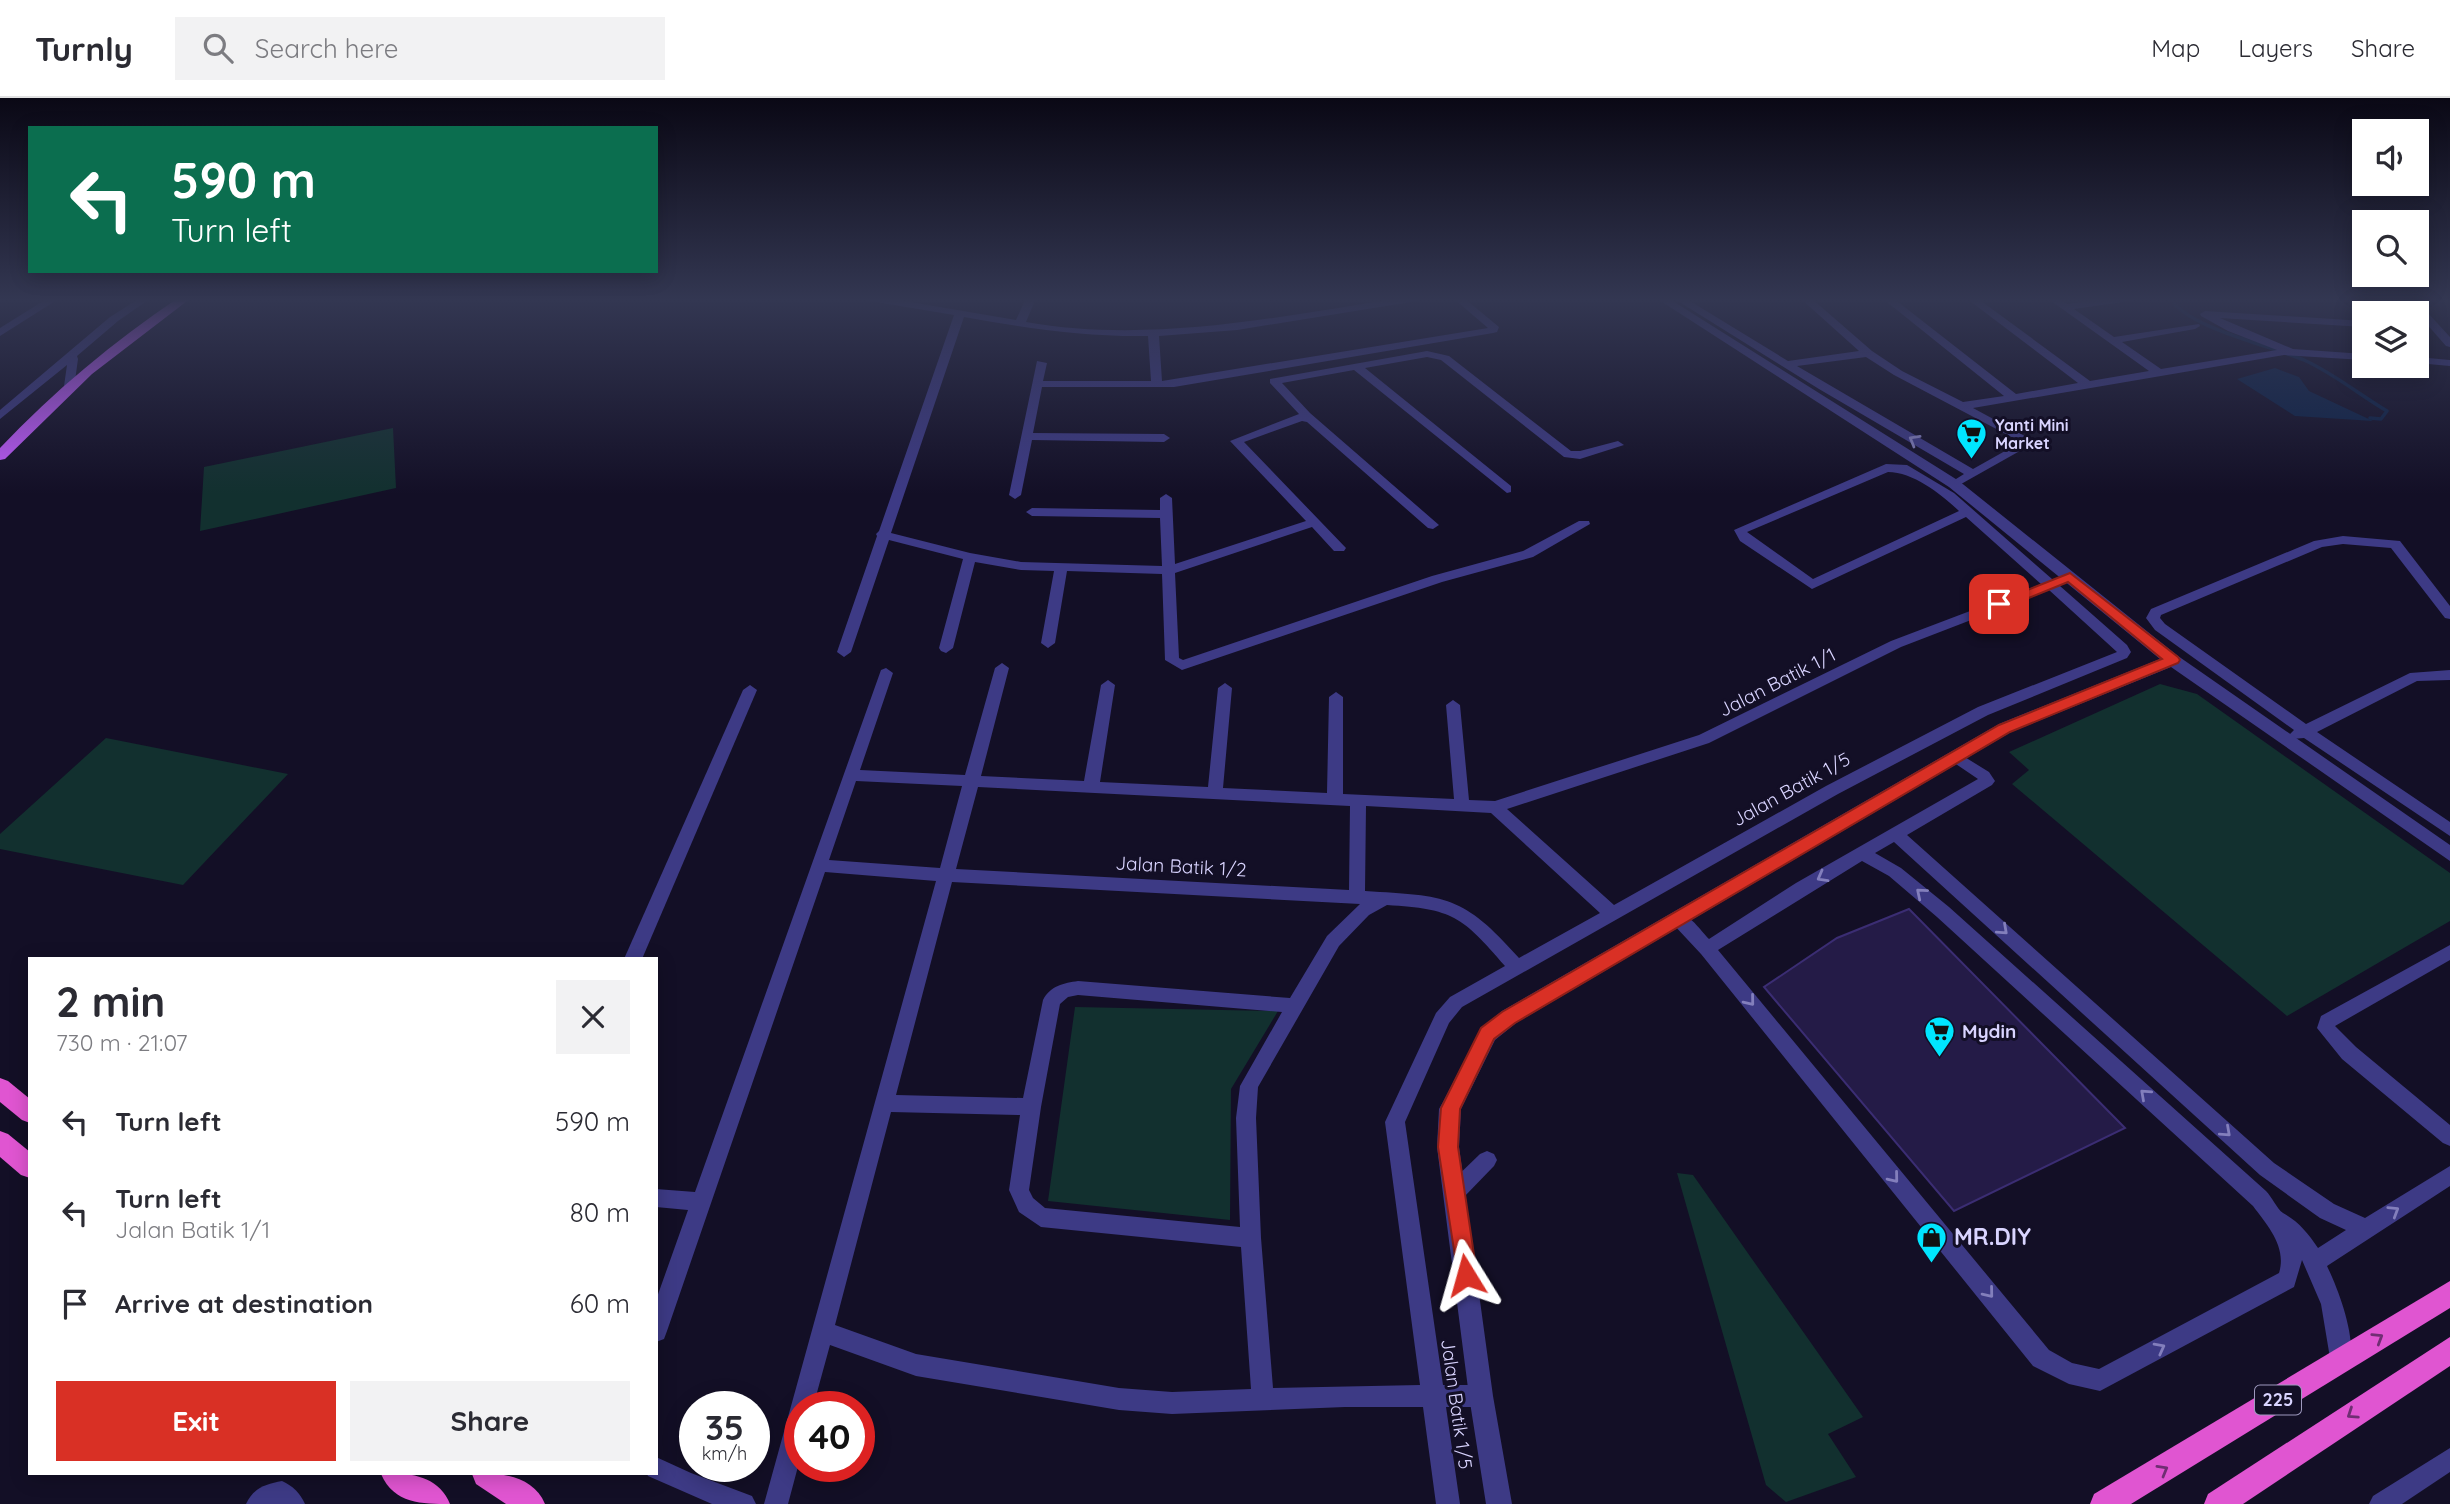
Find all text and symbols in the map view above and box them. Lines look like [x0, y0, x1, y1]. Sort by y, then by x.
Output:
search box [175, 17, 665, 80]
text: Turnly [35, 28, 133, 69]
icon: search [199, 29, 237, 67]
text: Search here [255, 32, 398, 65]
text: Map [2151, 33, 2200, 63]
text: Layers [2238, 33, 2313, 63]
text: Share [2351, 33, 2415, 63]
map controls [2352, 119, 2429, 378]
button: sound [2352, 119, 2429, 196]
text: 590 m [171, 149, 316, 210]
icon: left [56, 154, 147, 245]
text: Turn left [171, 210, 292, 250]
button: search [2352, 210, 2429, 287]
button: layers [2352, 301, 2429, 378]
place label: Yanti Mini Market [1995, 415, 2069, 453]
supermarket icon: Yanti Mini Market [1955, 417, 1989, 461]
one-way arrow [1909, 435, 1922, 448]
pin [1969, 574, 2029, 634]
icon: arrive [1980, 585, 2018, 623]
street label: Jalan Batik 1/1 [1714, 642, 1840, 722]
street label: Jalan Batik 1/5 [1728, 747, 1854, 831]
street label: Jalan Batik 1/2 [1115, 851, 1247, 881]
one-way arrow [1816, 869, 1829, 882]
one-way arrow [1916, 889, 1929, 901]
one-way arrow [1995, 922, 2008, 934]
text: 2 min [56, 975, 165, 1028]
button: close [556, 980, 630, 1054]
one-way arrow [1742, 994, 1755, 1006]
supermarket icon: Mydin [1922, 1014, 1956, 1058]
place label: Mydin [1962, 1019, 2016, 1043]
text: 730 m · 21:07 [56, 1028, 188, 1057]
one-way arrow [2140, 1090, 2153, 1102]
icon: left [56, 1103, 94, 1141]
text: Turn left [115, 1105, 222, 1138]
text: 590 m [555, 1105, 630, 1138]
one-way arrow [2218, 1124, 2231, 1136]
one-way arrow [1886, 1170, 1899, 1182]
text: Turn left [115, 1182, 222, 1215]
icon: left [56, 1194, 94, 1232]
text: 80 m [570, 1196, 630, 1229]
one-way arrow [2386, 1206, 2399, 1219]
text: Jalan Batik 1/1 [115, 1215, 270, 1244]
shop icon: MR.DIY [1914, 1220, 1948, 1264]
place label: MR.DIY [1954, 1222, 2031, 1251]
position arrow [1429, 1238, 1503, 1312]
icon: arrive [56, 1285, 94, 1323]
one-way arrow [1981, 1285, 1993, 1298]
text: Arrive at destination [115, 1287, 373, 1320]
text: 60 m [570, 1287, 630, 1320]
one-way arrow [2371, 1334, 2384, 1347]
street label: Jalan Batik 1/5 [1436, 1337, 1478, 1471]
one-way arrow [2153, 1342, 2165, 1356]
button: Exit [56, 1381, 336, 1461]
button: Share [350, 1381, 630, 1461]
road number: 225 [2255, 1386, 2301, 1414]
speed limit sign: 40 [784, 1391, 875, 1482]
text: 35 [705, 1405, 744, 1449]
one-way arrow [2347, 1406, 2360, 1419]
text: km/h [702, 1442, 747, 1465]
one-way arrow [2156, 1465, 2169, 1478]

